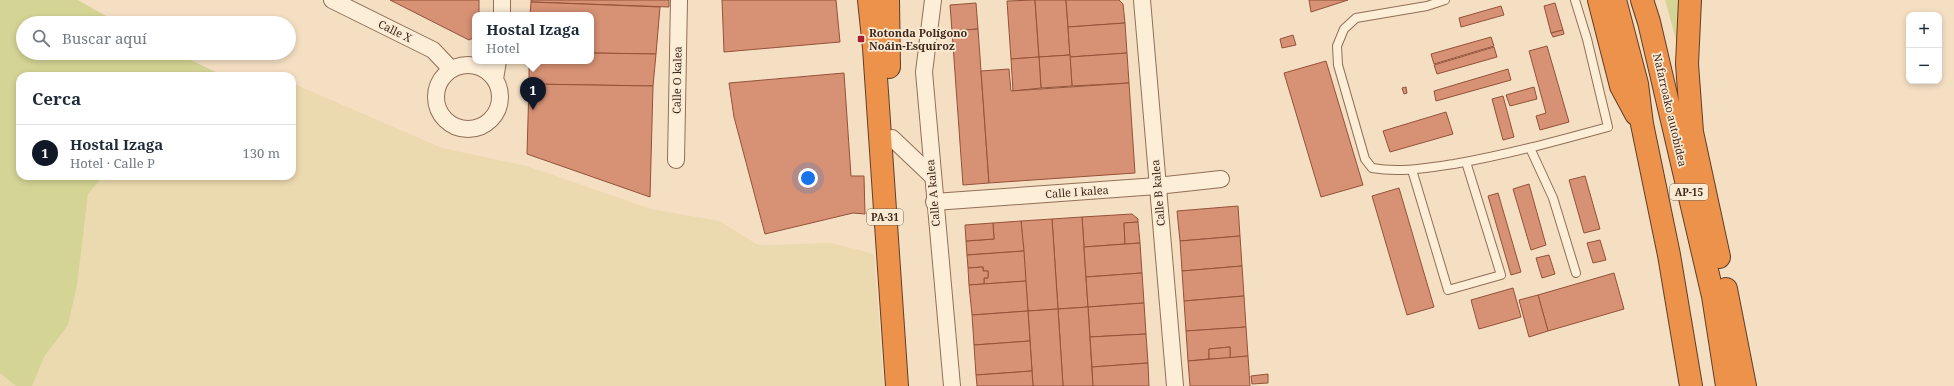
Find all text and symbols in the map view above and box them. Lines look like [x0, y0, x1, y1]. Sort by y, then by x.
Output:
popup [472, 12, 594, 64]
map controls [1906, 12, 1942, 84]
button: + [1906, 12, 1942, 48]
search box [16, 16, 296, 60]
street label: Calle X [376, 16, 415, 45]
text: Hostal Izaga [486, 19, 580, 39]
place label: Rotonda Polígono Noáin-Esquíroz [869, 25, 967, 53]
icon: search [30, 27, 52, 49]
text: Buscar aquí [62, 28, 147, 48]
marker: Rotonda Polígono Noáin-Esquíroz [856, 34, 866, 44]
text: Hotel [486, 39, 520, 57]
street label: Calle O kalea [668, 46, 685, 114]
button: − [1906, 48, 1942, 84]
street label: Nafarroako autobidea [1650, 52, 1691, 168]
pin: 1 [520, 77, 546, 110]
text: Cerca [32, 87, 81, 110]
text: Hostal Izaga [70, 134, 163, 154]
text: 1 [41, 144, 49, 162]
text: 130 m [243, 144, 280, 162]
text: Hotel · Calle P [70, 154, 155, 172]
street label: Calle A kalea [922, 159, 943, 227]
street label: Calle B kalea [1147, 159, 1168, 227]
your location [798, 168, 818, 188]
street label: Calle I kalea [1045, 182, 1109, 201]
road number: AP-15 [1670, 184, 1708, 200]
road number: PA-31 [867, 209, 903, 225]

